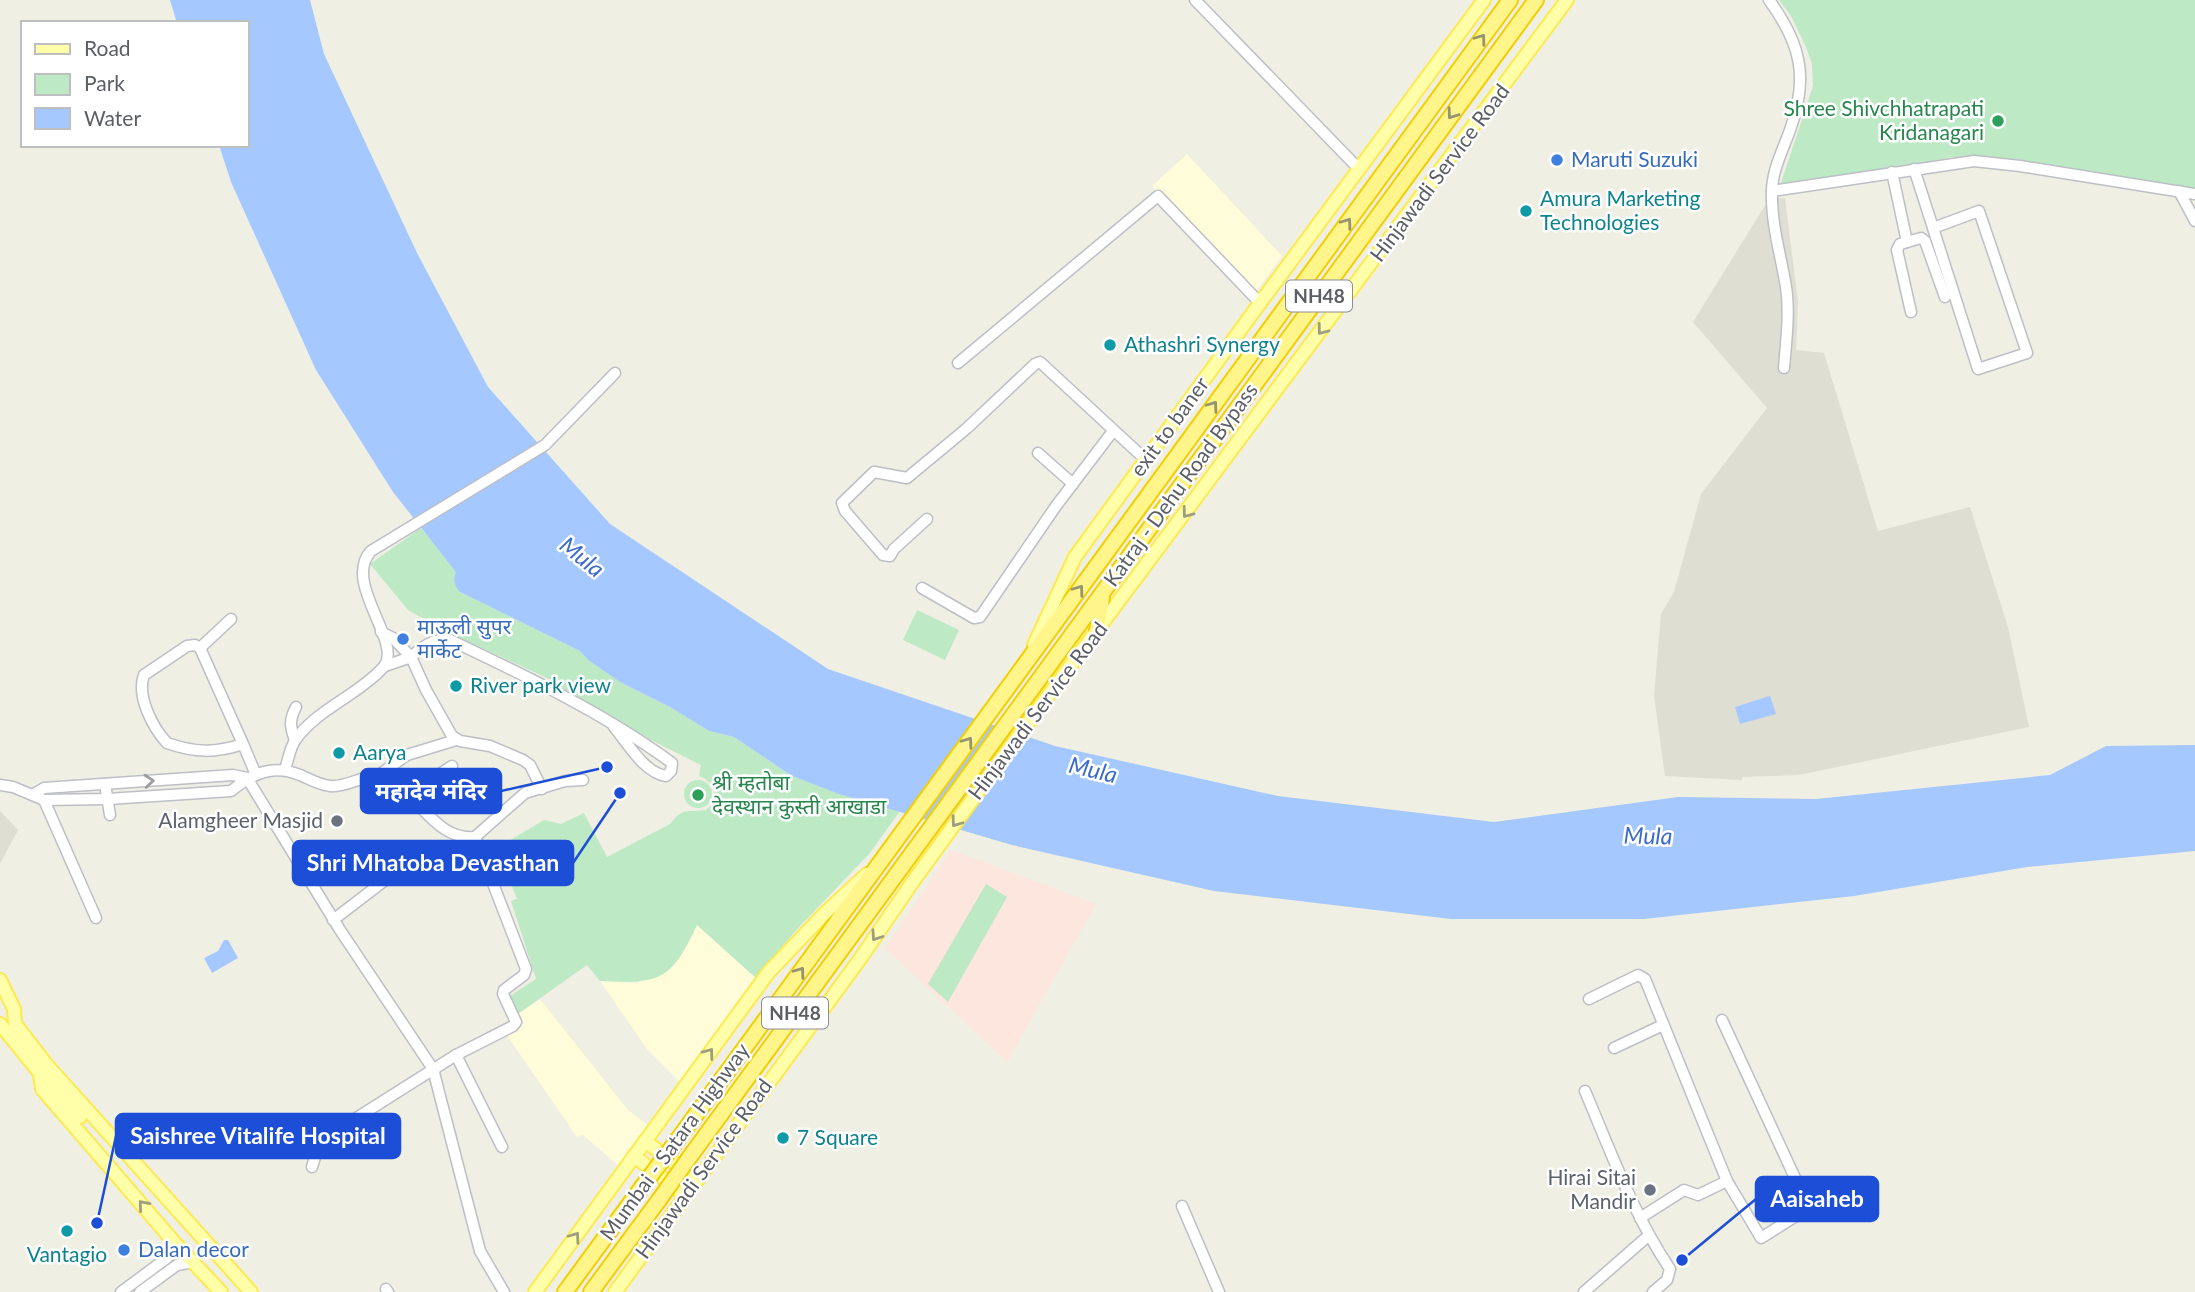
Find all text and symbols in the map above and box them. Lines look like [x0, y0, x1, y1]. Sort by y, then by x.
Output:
legend [21, 21, 248, 147]
one-way arrow [1473, 34, 1485, 47]
text: Road [84, 35, 131, 60]
text: Park [84, 70, 125, 95]
street label: Hinjawadi Service Road [1364, 78, 1514, 266]
place label: Shree Shivchhatrapati Kridanagari [1784, 95, 1984, 144]
text: Water [84, 105, 141, 130]
one-way arrow [1448, 107, 1460, 119]
marker: Shree Shivchhatrapati Kridanagari [1990, 113, 2006, 129]
place label: Maruti Suzuki [1571, 146, 1698, 171]
marker: Maruti Suzuki [1549, 152, 1565, 168]
place label: Amura Marketing Technologies [1540, 185, 1700, 234]
marker: Amura Marketing Technologies [1518, 203, 1534, 219]
one-way arrow [1339, 218, 1351, 230]
road number: NH48 [1286, 280, 1352, 312]
one-way arrow [1318, 322, 1331, 335]
place label: Athashri Synergy [1124, 331, 1280, 356]
marker: Athashri Synergy [1102, 337, 1118, 353]
street label: exit to baner [1124, 371, 1213, 481]
street label: Katraj - Dehu Road Bypass [1098, 378, 1262, 591]
one-way arrow [1205, 401, 1217, 414]
one-way arrow [1182, 505, 1195, 518]
water label: Mula [555, 530, 610, 582]
one-way arrow [1071, 585, 1083, 598]
place label: माऊली सुपर मार्केट [417, 613, 512, 662]
street label: Hinjawadi Service Road [962, 616, 1112, 804]
marker: माऊली सुपर मार्केट [395, 631, 411, 647]
place label: River park view [470, 672, 612, 697]
marker: River park view [448, 678, 464, 694]
one-way arrow [960, 737, 972, 750]
place label: Aarya [353, 739, 406, 764]
marker: Aarya [331, 745, 347, 761]
water label: Mula [1066, 750, 1120, 788]
callout: महादेव मंदिर [361, 769, 501, 813]
place label: श्री म्हतोबा देवस्थान कुस्ती आखाडा [712, 769, 887, 820]
one-way arrow [144, 774, 155, 789]
text: महादेव मंदिर [375, 776, 488, 804]
marker: श्री म्हतोबा देवस्थान कुस्ती आखाडा [690, 787, 706, 803]
place label: Alamgheer Masjid [158, 807, 323, 832]
marker: Alamgheer Masjid [329, 813, 345, 829]
one-way arrow [952, 814, 964, 827]
water label: Mula [1623, 821, 1673, 849]
callout: Shri Mhatoba Devasthan [293, 841, 573, 885]
text: Shri Mhatoba Devasthan [307, 848, 559, 876]
one-way arrow [871, 929, 884, 942]
one-way arrow [791, 967, 804, 980]
road number: NH48 [762, 998, 828, 1028]
street label: Mumbai - Satara Highway [594, 1037, 754, 1245]
one-way arrow [701, 1048, 713, 1061]
street label: Hinjawadi Service Road [629, 1073, 776, 1263]
callout: Saishree Vitalife Hospital [116, 1114, 400, 1158]
text: Saishree Vitalife Hospital [130, 1121, 386, 1149]
place label: 7 Square [797, 1124, 878, 1149]
marker: 7 Square [775, 1130, 791, 1146]
place label: Hirai Sitai Mandir [1547, 1164, 1636, 1213]
callout: Aaisaheb [1756, 1177, 1878, 1221]
marker: Hirai Sitai Mandir [1642, 1182, 1658, 1198]
text: Aaisaheb [1769, 1184, 1864, 1212]
one-way arrow [139, 1201, 151, 1214]
marker: Vantagio [59, 1223, 75, 1239]
one-way arrow [567, 1232, 579, 1245]
place label: Dalan decor [138, 1236, 249, 1261]
place label: Vantagio [27, 1241, 107, 1266]
marker: Dalan decor [116, 1242, 132, 1258]

